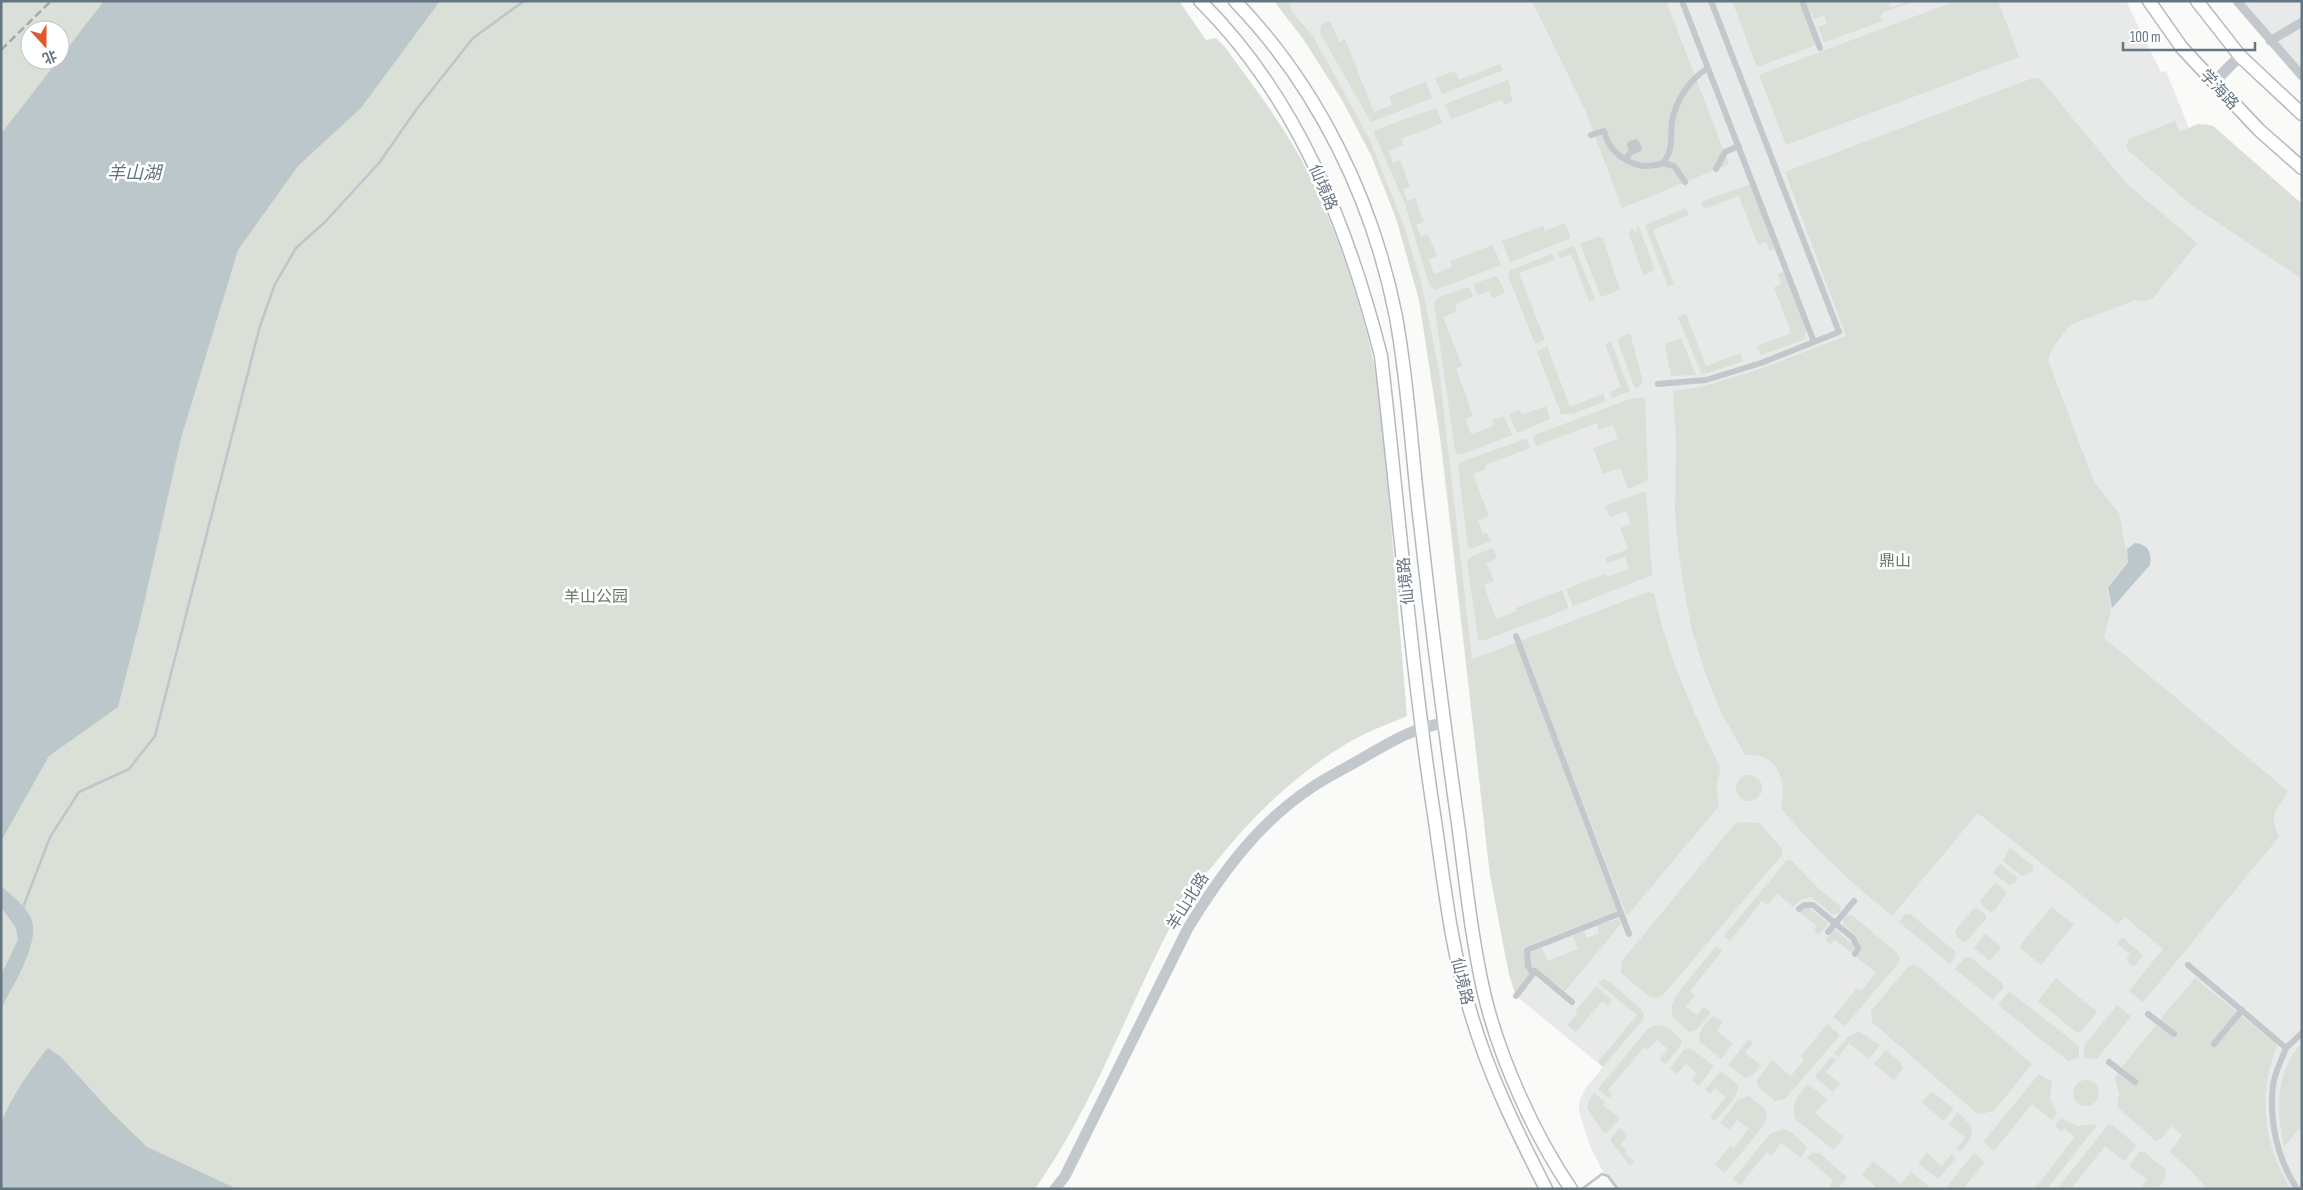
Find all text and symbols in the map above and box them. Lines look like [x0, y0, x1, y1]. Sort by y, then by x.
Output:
north arrow [20, 20, 70, 70]
scale bar [2123, 20, 2256, 52]
text: 100 m [2130, 28, 2161, 47]
text: 北 [40, 46, 59, 67]
street label: 学海路 [2196, 66, 2242, 114]
street label: 仙境路 [1304, 162, 1341, 213]
water label: 羊山湖 [107, 163, 164, 184]
park label: 鼎山 [1879, 552, 1911, 571]
street label: 仙境路 [1395, 556, 1418, 606]
park label: 羊山公园 [564, 588, 628, 607]
street label: 羊山北路 [1163, 870, 1213, 934]
street label: 仙境路 [1447, 956, 1476, 1007]

